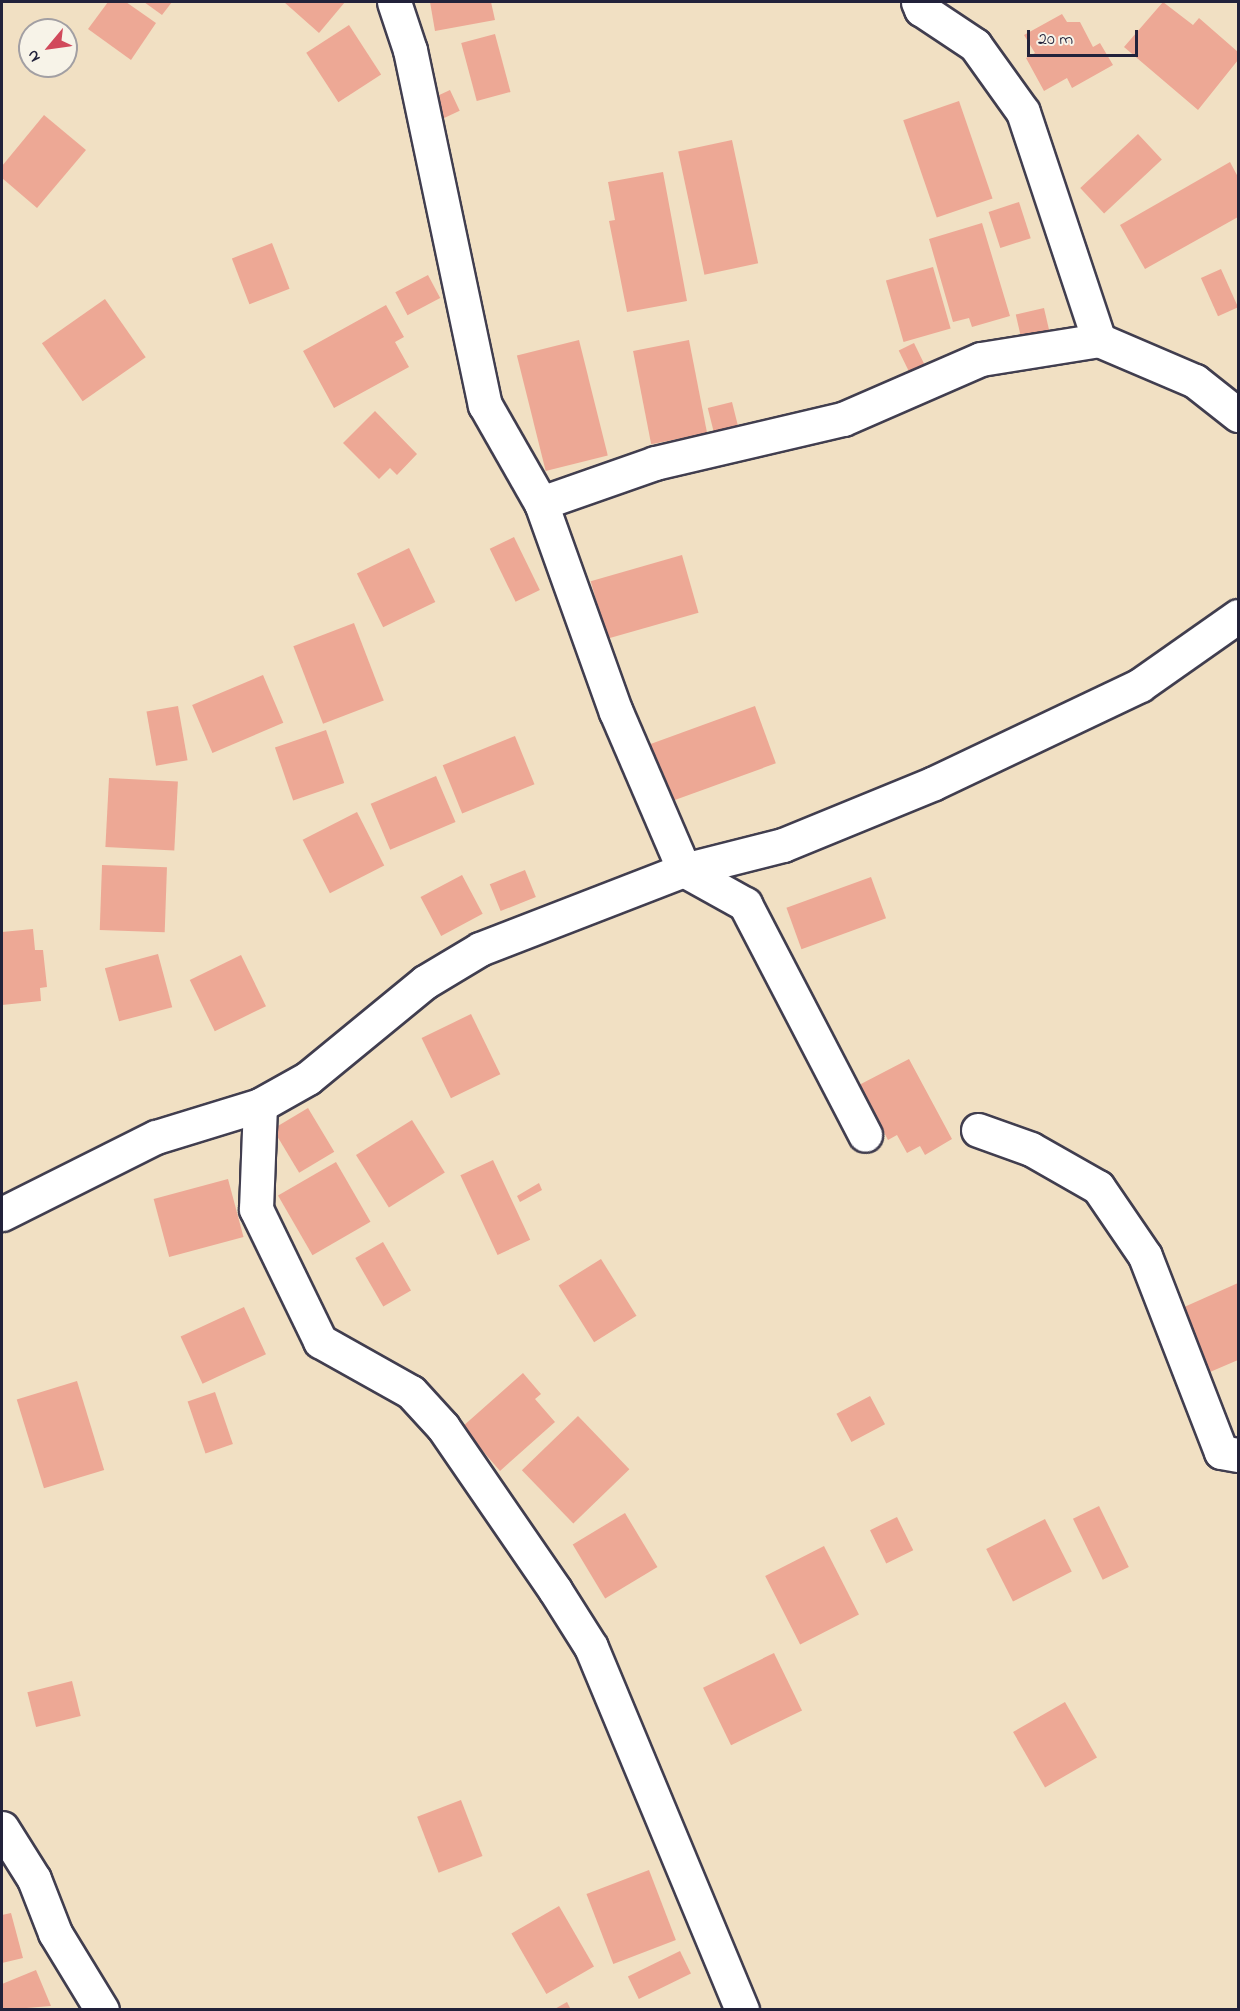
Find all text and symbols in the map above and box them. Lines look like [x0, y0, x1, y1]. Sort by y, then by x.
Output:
north arrow [18, 18, 78, 78]
scale bar [1030, 18, 1141, 56]
text: 20 m [1038, 27, 1073, 53]
text: N [21, 45, 47, 66]

